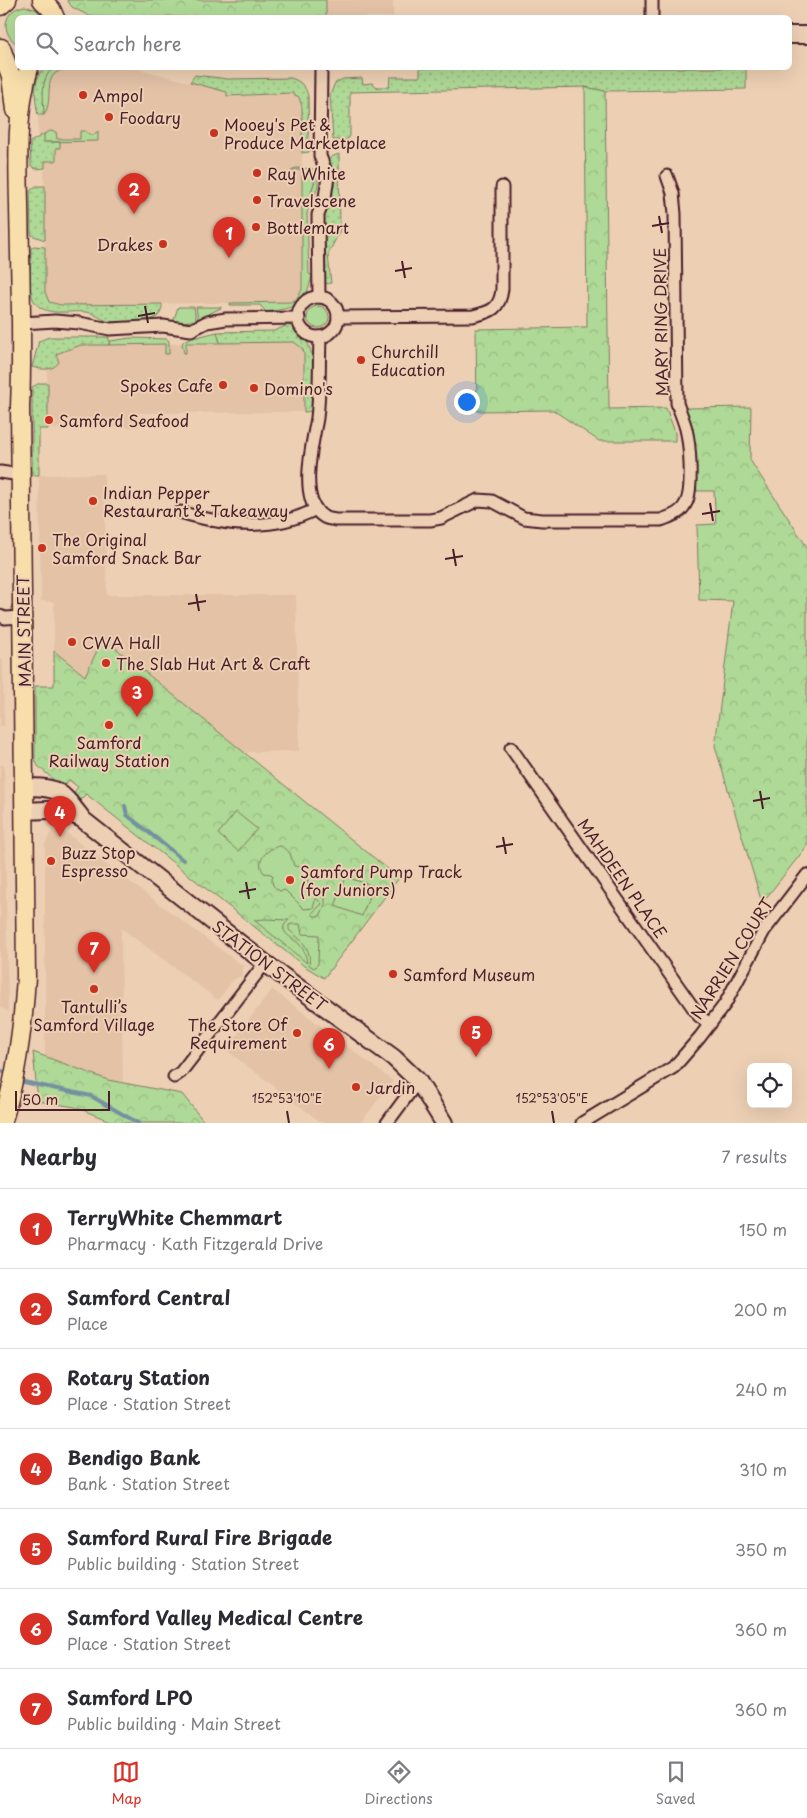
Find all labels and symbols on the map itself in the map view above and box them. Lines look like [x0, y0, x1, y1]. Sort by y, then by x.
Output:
place label: Ampol [93, 83, 143, 107]
marker: Ampol [77, 89, 89, 101]
place label: Foodary [119, 105, 181, 129]
marker: Foodary [103, 111, 115, 123]
place label: Mooey's Pet & Produce Marketplace [224, 112, 386, 154]
marker: Mooey's Pet & Produce Marketplace [208, 127, 220, 139]
place label: Ray White [267, 161, 346, 185]
marker: Ray White [251, 167, 263, 179]
pin: 2 [118, 173, 150, 214]
place label: Travelscene [267, 188, 356, 212]
marker: Travelscene [251, 194, 263, 206]
place label: Bottlemart [266, 215, 349, 239]
pin: 1 [213, 217, 245, 258]
marker: Bottlemart [250, 221, 262, 233]
place label: Drakes [97, 232, 153, 256]
marker: Drakes [157, 238, 169, 250]
street label: MARY RING DRIVE [647, 247, 673, 397]
place label: Churchill Education [371, 339, 445, 381]
marker: Churchill Education [355, 354, 367, 366]
place label: Spokes Cafe [120, 373, 213, 397]
place label: Domino's [264, 376, 333, 400]
marker: Spokes Cafe [217, 379, 229, 391]
marker: Domino's [248, 382, 260, 394]
your location [454, 389, 480, 415]
place label: Samford Seafood [59, 408, 189, 432]
marker: Samford Seafood [43, 414, 55, 426]
place label: Indian Pepper Restaurant & Takeaway [103, 480, 288, 522]
marker: Indian Pepper Restaurant & Takeaway [87, 495, 99, 507]
place label: The Original Samford Snack Bar [52, 527, 202, 569]
marker: The Original Samford Snack Bar [36, 542, 48, 554]
street label: MAIN STREET [10, 575, 36, 687]
place label: CWA Hall [82, 630, 160, 654]
marker: CWA Hall [66, 636, 78, 648]
place label: The Slab Hut Art & Craft [116, 651, 311, 675]
marker: The Slab Hut Art & Craft [100, 657, 112, 669]
pin: 3 [121, 676, 153, 717]
marker: Samford Railway Station [103, 719, 115, 731]
place label: Samford Railway Station [48, 730, 170, 772]
pin: 4 [44, 796, 76, 837]
street label: MAHDEEN PLACE [573, 813, 673, 943]
place label: Buzz Stop Espresso [61, 840, 136, 882]
marker: Buzz Stop Espresso [45, 855, 57, 867]
place label: Samford Pump Track (for Juniors) [300, 859, 462, 901]
marker: Samford Pump Track (for Juniors) [284, 874, 296, 886]
street label: NARRIEN COURT [684, 892, 778, 1024]
street label: STATION STREET [207, 914, 333, 1016]
pin: 7 [78, 932, 110, 973]
place label: Samford Museum [403, 962, 535, 986]
marker: Samford Museum [387, 968, 399, 980]
marker: Tantulli’s Samford Village [88, 983, 100, 995]
place label: Tantulli’s Samford Village [33, 994, 155, 1036]
place label: The Store Of Requirement [188, 1012, 288, 1054]
pin: 5 [460, 1016, 492, 1057]
marker: The Store Of Requirement [291, 1027, 303, 1039]
pin: 6 [313, 1028, 345, 1069]
place label: Jardin [366, 1075, 415, 1099]
marker: Jardin [350, 1081, 362, 1093]
scale bar [15, 1088, 110, 1111]
text: 152°53'10"E [252, 1089, 322, 1107]
text: 152°53'05"E [516, 1089, 588, 1107]

